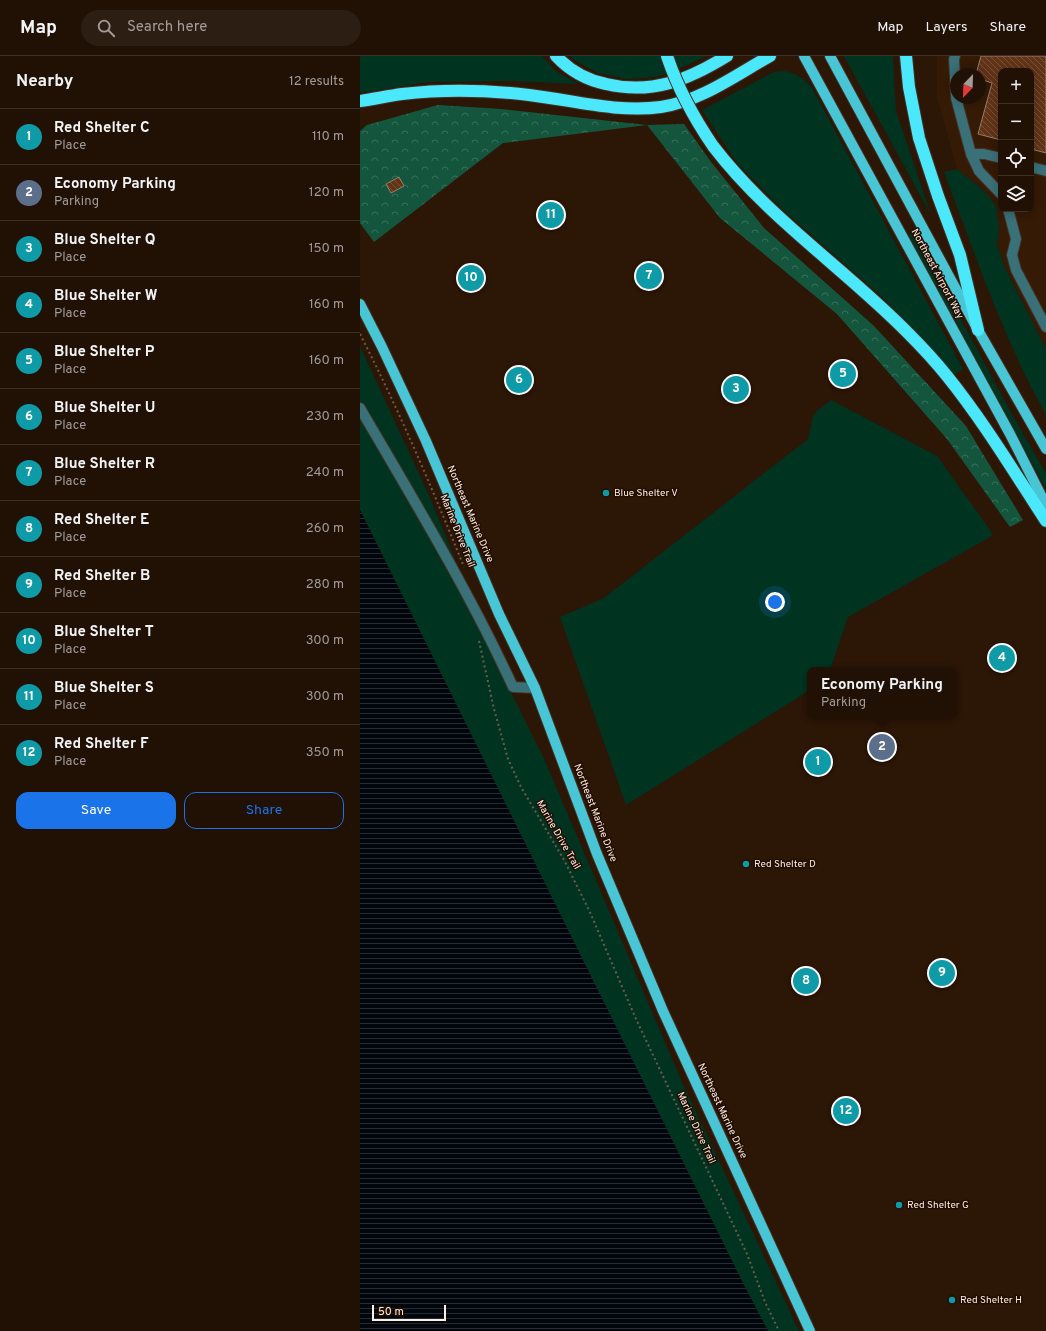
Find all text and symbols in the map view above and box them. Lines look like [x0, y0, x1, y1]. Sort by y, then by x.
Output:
search box [81, 10, 361, 46]
text: Map [20, 16, 57, 40]
icon: search [95, 17, 117, 39]
text: Search here [127, 18, 207, 37]
text: Map [877, 19, 903, 36]
text: Layers [925, 19, 967, 36]
text: Share [989, 19, 1026, 36]
north arrow [950, 68, 986, 104]
map controls [998, 68, 1034, 212]
button: + [998, 68, 1034, 104]
text: Nearby [16, 71, 73, 93]
text: 12 results [289, 74, 344, 90]
button: − [998, 104, 1034, 140]
text: Red Shelter C [54, 119, 150, 138]
text: 1 [26, 129, 32, 145]
text: 110 m [312, 129, 344, 145]
text: Place [54, 138, 86, 154]
button: locate [998, 140, 1034, 176]
text: Economy Parking [54, 175, 176, 194]
button: layers [998, 176, 1034, 212]
text: 2 [25, 185, 33, 201]
text: 120 m [309, 185, 344, 201]
text: Parking [54, 194, 99, 210]
pin: 11 [538, 200, 564, 230]
street label: Northeast Airport Way [908, 227, 966, 321]
text: Blue Shelter Q [54, 231, 156, 250]
text: 3 [25, 241, 33, 257]
text: 150 m [309, 241, 344, 257]
text: Place [54, 250, 86, 266]
pin: 7 [636, 261, 662, 291]
pin: 10 [458, 263, 484, 293]
text: Blue Shelter W [54, 287, 157, 306]
text: 4 [25, 297, 33, 313]
text: 160 m [309, 297, 344, 313]
text: Place [54, 306, 86, 322]
text: Blue Shelter P [54, 343, 154, 362]
text: 5 [25, 353, 33, 369]
text: 160 m [309, 353, 344, 369]
pin: 5 [830, 359, 856, 389]
text: Place [54, 362, 86, 378]
pin: 6 [506, 365, 532, 395]
pin: 3 [723, 374, 749, 404]
text: Blue Shelter U [54, 399, 155, 418]
text: 6 [25, 409, 33, 425]
text: 230 m [306, 409, 344, 425]
text: Place [54, 418, 86, 434]
text: Blue Shelter R [54, 455, 155, 474]
street label: Northeast Marine Drive [444, 464, 496, 564]
text: 7 [26, 465, 32, 481]
text: 240 m [306, 465, 344, 481]
text: Place [54, 474, 86, 490]
place label: Blue Shelter V [614, 487, 678, 500]
marker: Blue Shelter V [601, 488, 611, 498]
street label: Marine Drive Trail [436, 493, 478, 569]
text: Red Shelter E [54, 511, 149, 530]
text: 8 [25, 521, 33, 537]
text: 260 m [306, 521, 344, 537]
text: Place [54, 530, 86, 546]
text: Red Shelter B [54, 567, 150, 586]
text: 9 [25, 577, 33, 593]
text: 280 m [306, 577, 344, 593]
text: Place [54, 586, 86, 602]
your location [765, 592, 785, 612]
text: Blue Shelter T [54, 623, 154, 642]
text: 10 [22, 633, 36, 649]
text: 300 m [306, 633, 344, 649]
text: Place [54, 642, 86, 658]
pin: 4 [989, 643, 1015, 673]
popup [807, 667, 957, 719]
text: Economy Parking [821, 676, 943, 695]
text: Blue Shelter S [54, 679, 154, 698]
text: 11 [24, 689, 34, 705]
text: 300 m [306, 689, 344, 705]
text: Parking [821, 695, 866, 711]
text: Place [54, 698, 86, 714]
pin: 2 [869, 732, 895, 762]
text: Red Shelter F [54, 735, 149, 754]
text: 12 [22, 745, 36, 761]
text: 350 m [306, 745, 344, 761]
pin: 1 [805, 747, 831, 777]
text: Place [54, 754, 86, 770]
street label: Northeast Marine Drive [570, 762, 620, 864]
button: Save [16, 792, 176, 829]
button: Share [184, 792, 344, 829]
street label: Marine Drive Trail [533, 798, 583, 872]
place label: Red Shelter D [754, 858, 816, 871]
marker: Red Shelter D [741, 859, 751, 869]
pin: 9 [929, 958, 955, 988]
pin: 8 [793, 966, 819, 996]
street label: Northeast Marine Drive [694, 1061, 750, 1161]
street label: Marine Drive Trail [674, 1090, 718, 1166]
pin: 12 [833, 1096, 859, 1126]
place label: Red Shelter G [907, 1199, 969, 1212]
marker: Red Shelter G [894, 1200, 904, 1210]
place label: Red Shelter H [960, 1294, 1022, 1307]
marker: Red Shelter H [947, 1295, 957, 1305]
scale bar [372, 1303, 446, 1322]
text: 50 m [378, 1305, 404, 1319]

